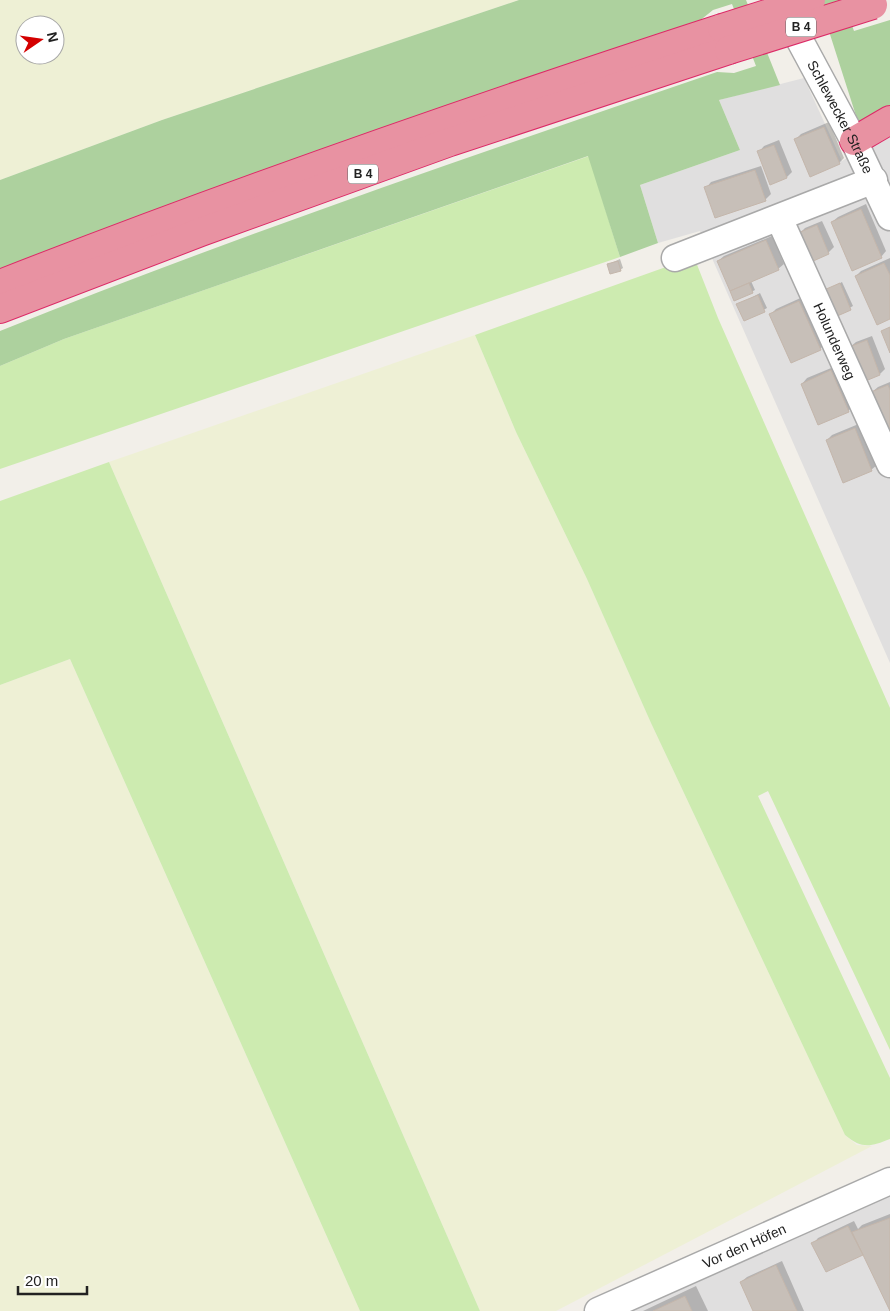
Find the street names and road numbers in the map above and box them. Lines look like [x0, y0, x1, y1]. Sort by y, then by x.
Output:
road number: B 4 [786, 18, 816, 36]
street label: Schlewecker Straße [804, 58, 876, 176]
road number: B 4 [348, 164, 378, 183]
street label: Holunderweg [810, 300, 859, 382]
street label: Vor den Höfen [700, 1220, 788, 1271]

